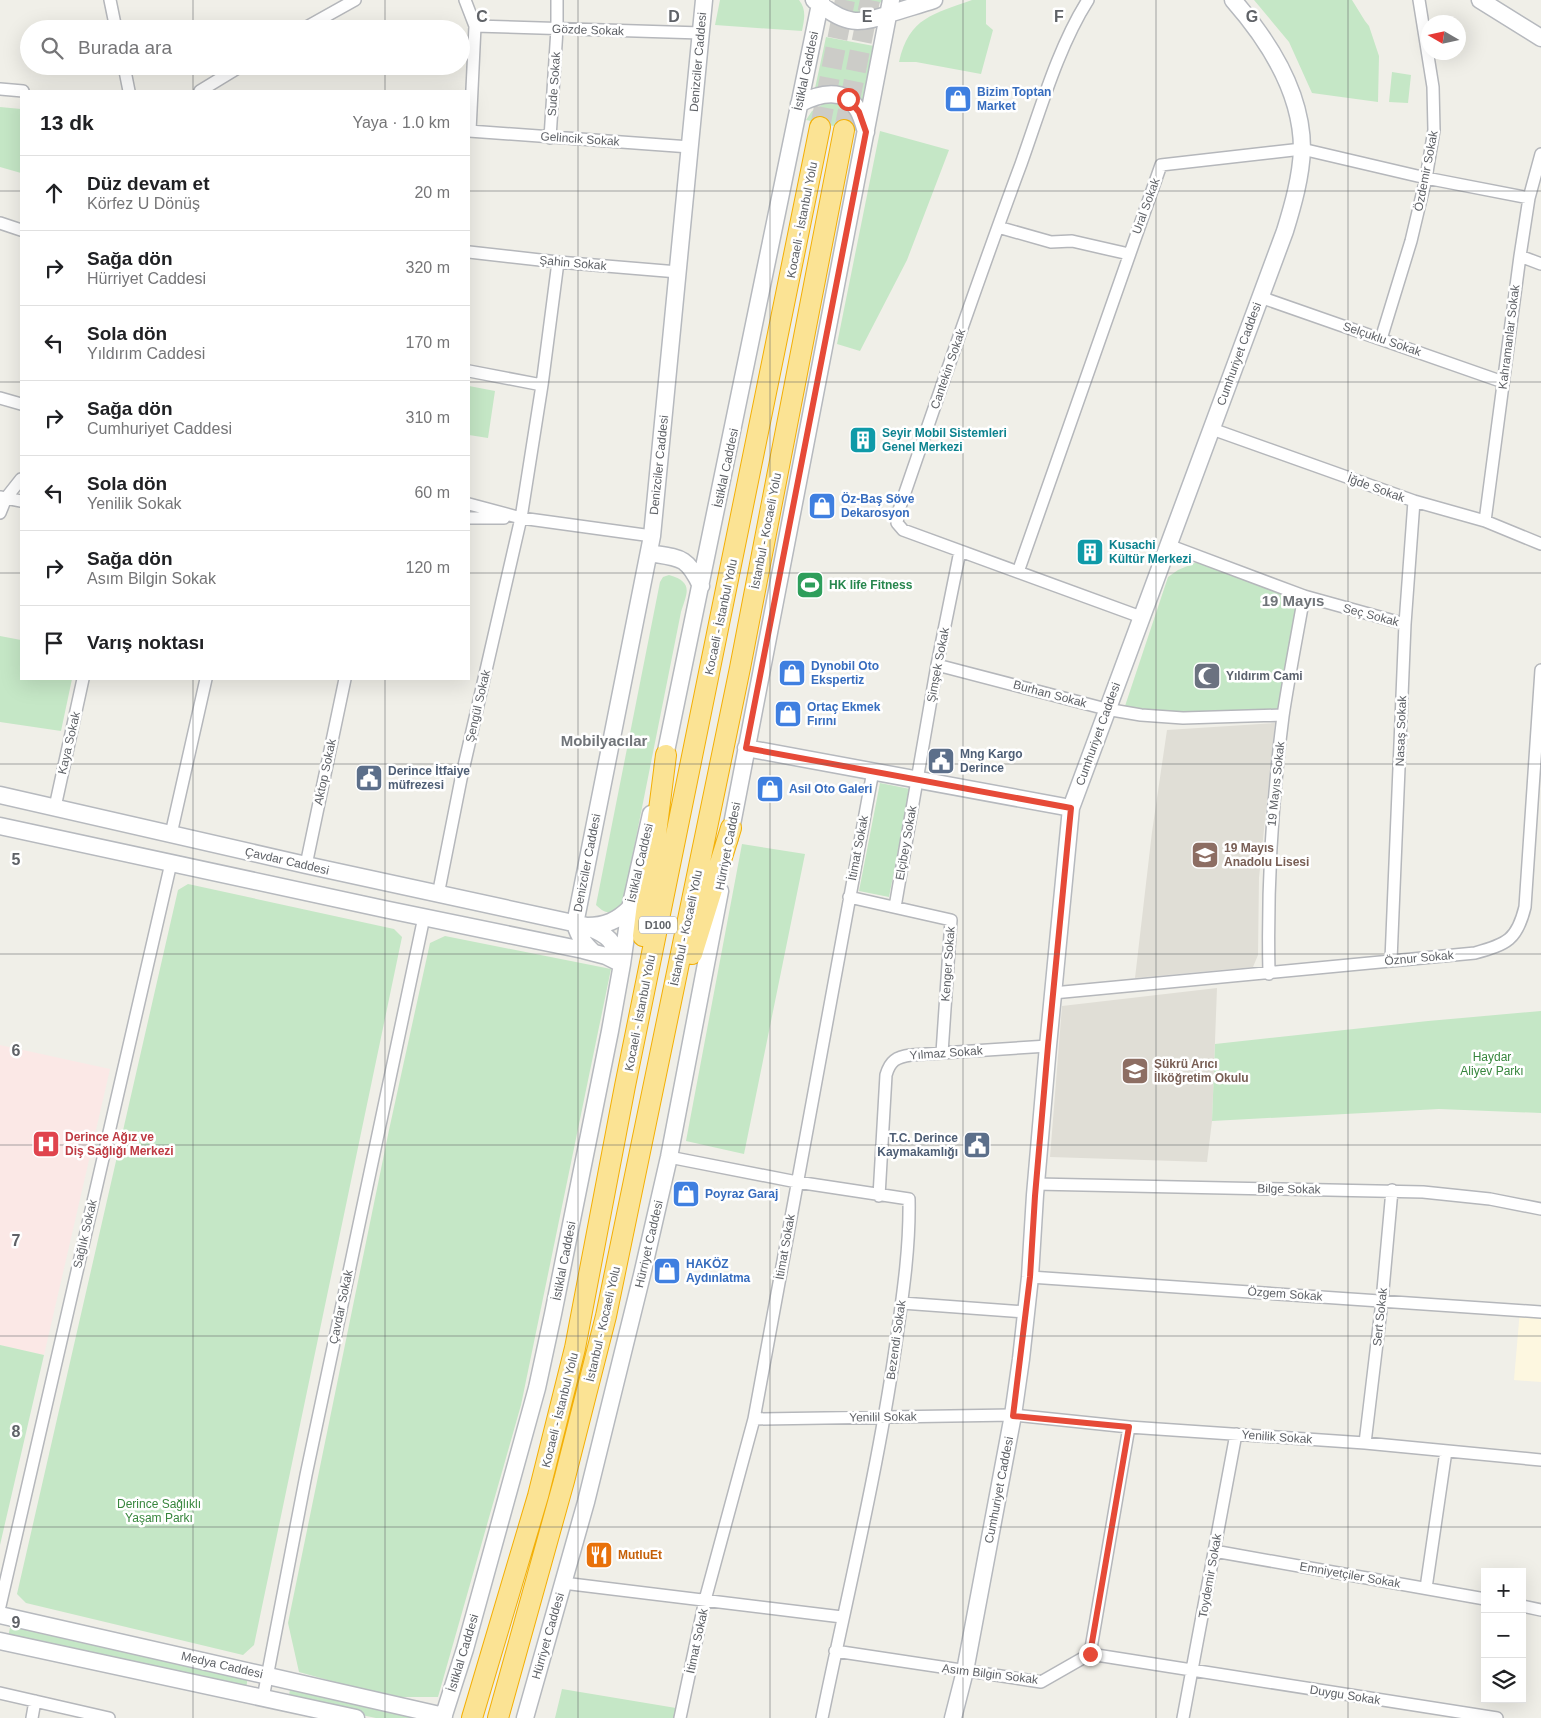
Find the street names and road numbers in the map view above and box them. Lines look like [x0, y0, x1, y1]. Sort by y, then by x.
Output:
street label: Denizciler Caddesi [687, 12, 709, 112]
street label: Gözde Sokak [552, 22, 625, 38]
street label: İstiklal Caddesi [791, 30, 821, 112]
street label: Sude Sokak [545, 50, 563, 117]
street label: Özdemir Sokak [1411, 128, 1441, 213]
street label: Gelincik Sokak [540, 129, 621, 149]
street label: Kocaeli - İstanbul Yolu [784, 161, 820, 279]
street label: Ural Sokak [1129, 175, 1163, 236]
street label: Şahin Sokak [539, 253, 608, 273]
street label: Kahramanlar Sokak [1496, 283, 1522, 390]
street label: Cumhuriyet Caddesi [1214, 301, 1264, 407]
street label: Selçuklu Sokak [1341, 319, 1424, 359]
street label: Cantekin Sokak [928, 326, 969, 411]
street label: Denizciler Caddesi [647, 415, 671, 515]
street label: İstiklal Caddesi [711, 427, 741, 509]
street label: İğde Sokak [1345, 471, 1408, 505]
street label: İstanbul - Kocaeli Yolu [748, 472, 784, 590]
street label: Kocaeli - İstanbul Yolu [702, 558, 740, 676]
street label: Seç Sokak [1341, 601, 1401, 629]
street label: Şimşek Sokak [924, 625, 952, 704]
street label: Şengül Sokak [463, 667, 493, 744]
street label: Burhan Sokak [1012, 677, 1089, 711]
street label: Cumhuriyet Caddesi [1073, 681, 1123, 787]
street label: Nasaş Sokak [1393, 694, 1409, 767]
street label: Kaya Sokak [55, 709, 83, 776]
street label: Aktop Sokak [311, 737, 339, 806]
street label: 19 Mayıs Sokak [1265, 740, 1288, 827]
street label: Hürriyet Caddesi [713, 801, 743, 891]
street label: Elçibey Sokak [893, 804, 920, 881]
street label: Denizciler Caddesi [571, 813, 603, 913]
street label: İtimat Sokak [845, 813, 871, 882]
street label: İstiklal Caddesi [624, 822, 656, 904]
street label: Çavdar Caddesi [244, 845, 330, 877]
street label: İstanbul - Kocaeli Yolu [667, 869, 705, 987]
road number: D100 [639, 916, 677, 934]
street label: Kenger Sokak [938, 925, 958, 1002]
street label: Öznur Sokak [1384, 948, 1455, 968]
street label: Kocaeli - İstanbul Yolu [622, 954, 658, 1072]
street label: Yılmaz Sokak [909, 1043, 984, 1063]
street label: Bilge Sokak [1257, 1181, 1322, 1197]
street label: Sağlık Sokak [70, 1197, 100, 1270]
street label: Hürriyet Caddesi [632, 1199, 666, 1289]
street label: İtimat Sokak [772, 1212, 798, 1281]
street label: İstiklal Caddesi [549, 1220, 579, 1302]
street label: İstanbul - Kocaeli Yolu [583, 1265, 623, 1383]
street label: Çavdar Sokak [326, 1268, 356, 1345]
street label: Özgem Sokak [1247, 1284, 1324, 1304]
street label: Sert Sokak [1370, 1286, 1390, 1347]
street label: Bezendi Sokak [883, 1298, 909, 1381]
street label: Kocaeli - İstanbul Yolu [539, 1351, 581, 1469]
street label: Yenilil Sokak [849, 1409, 918, 1425]
street label: Yenilik Sokak [1241, 1428, 1314, 1447]
street label: Cumhuriyet Caddesi [982, 1435, 1016, 1545]
street label: Toydemir Sokak [1196, 1532, 1224, 1619]
street label: Emniyetçiler Sokak [1299, 1559, 1402, 1591]
street label: Hürriyet Caddesi [529, 1591, 567, 1681]
street label: İtimat Sokak [683, 1606, 711, 1675]
street label: İstiklal Caddesi [445, 1612, 481, 1694]
street label: Medya Caddesi [180, 1649, 264, 1681]
street label: Asım Bilgin Sokak [941, 1661, 1040, 1687]
street label: Duygu Sokak [1309, 1683, 1382, 1708]

